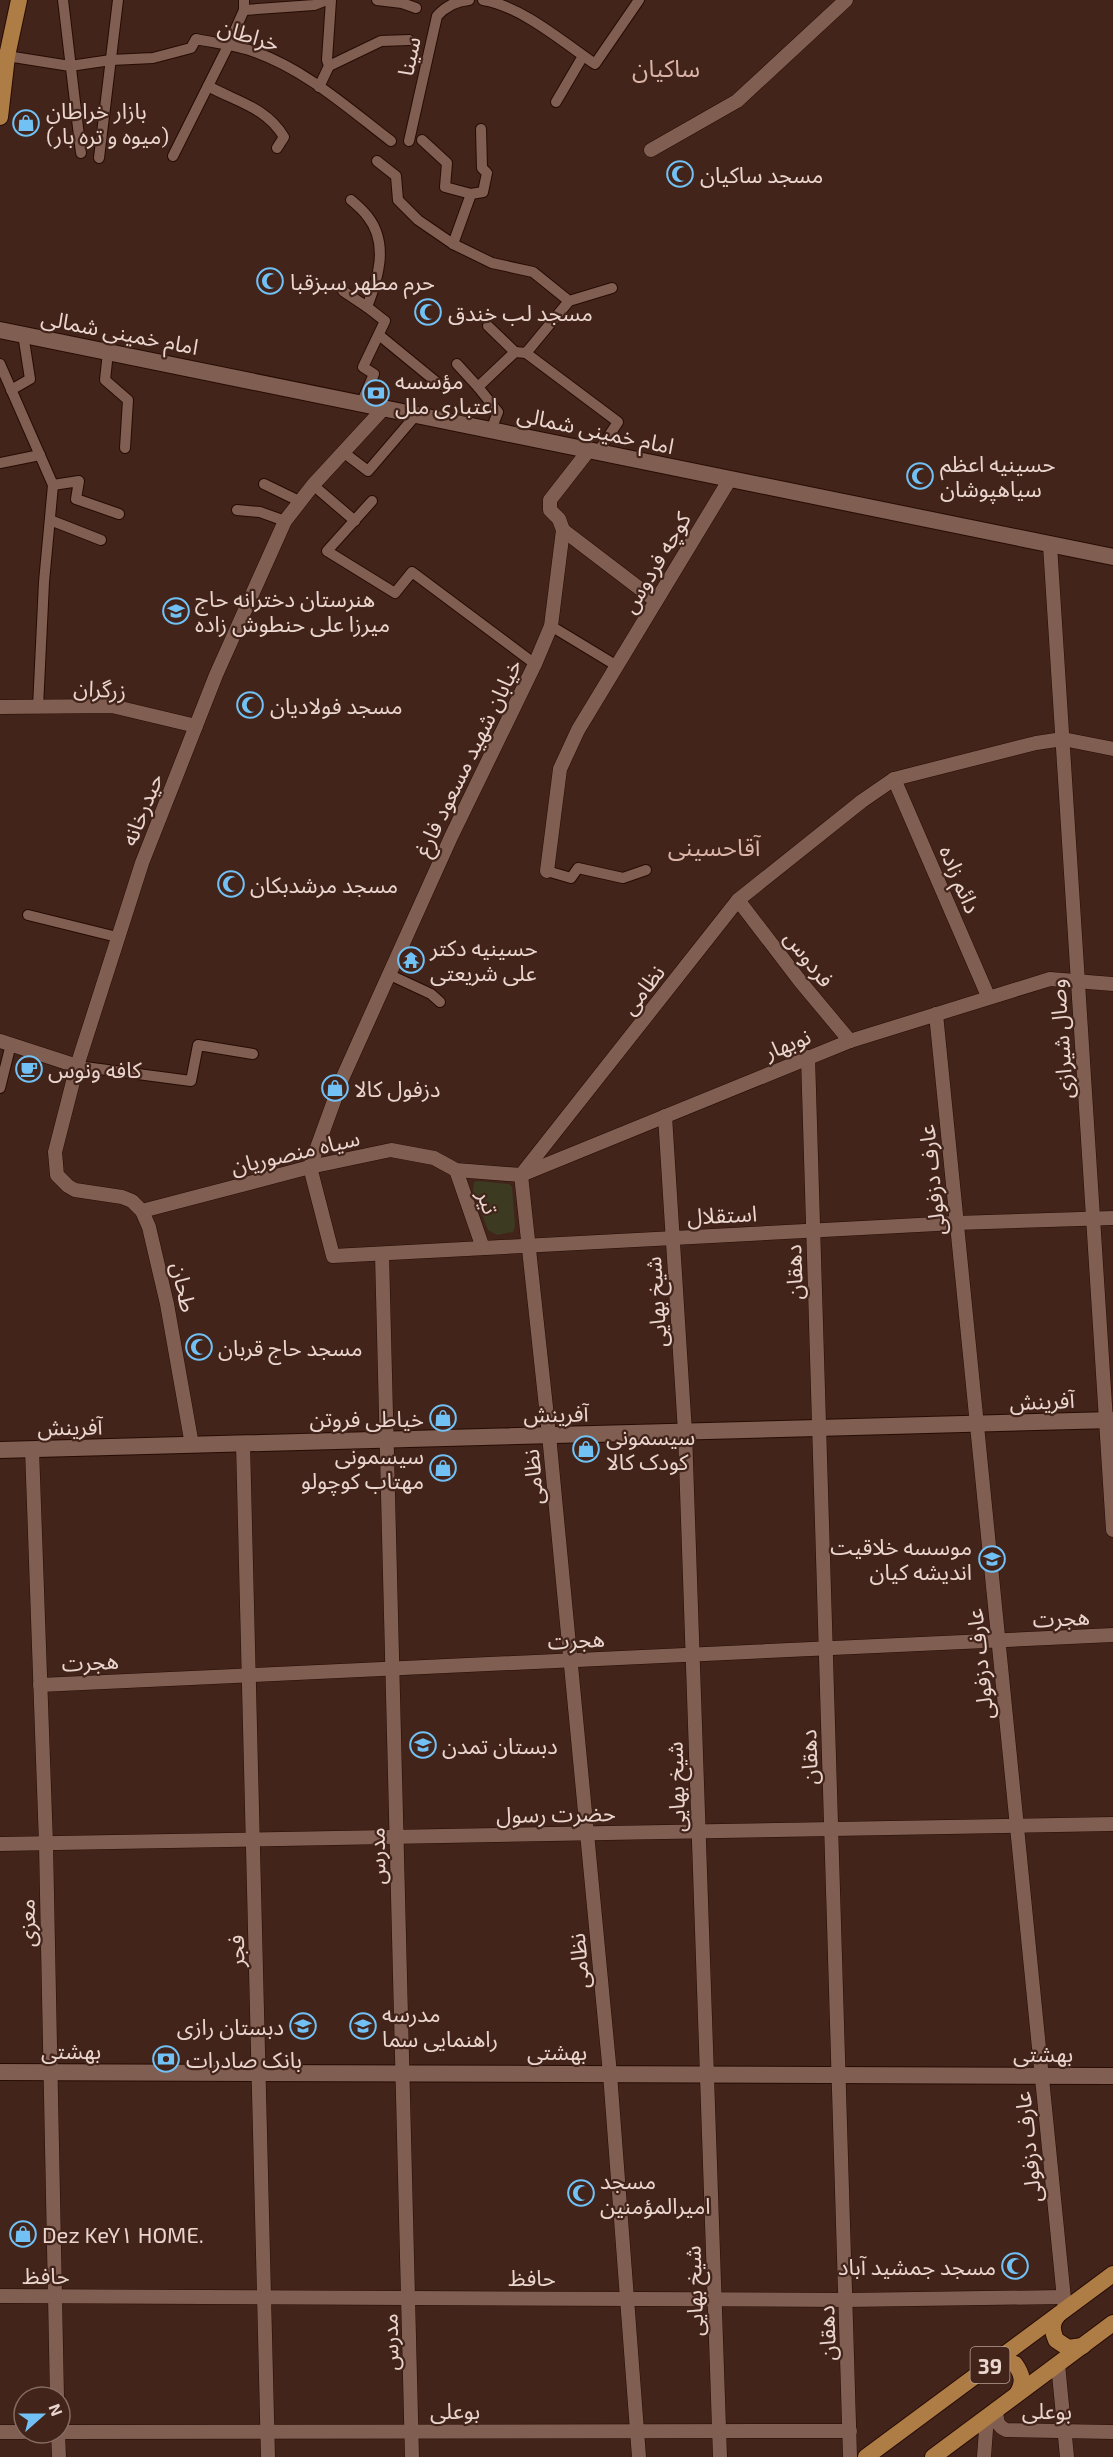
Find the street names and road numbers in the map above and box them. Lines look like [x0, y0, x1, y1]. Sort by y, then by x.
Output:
street label: خراطان [215, 12, 283, 57]
street label: سینا [391, 34, 425, 78]
street label: امام خمینی شمالی [38, 303, 201, 364]
street label: امام خمینی شمالی [514, 400, 677, 463]
street label: کوچه فردوس [615, 506, 698, 619]
street label: خیابان شهید مسعود فارغ [408, 654, 531, 862]
street label: زرگران [73, 673, 127, 705]
street label: حیدرخانه [115, 769, 169, 850]
street label: دائم زاده [931, 841, 987, 919]
street label: فردوس [779, 924, 840, 992]
street label: نظامی [615, 959, 670, 1020]
street label: وصال شیرازی [1043, 978, 1079, 1100]
street label: نوبهار [759, 1022, 815, 1066]
street label: عارف دزفولی [912, 1123, 952, 1237]
street label: سیاه منصوریان [228, 1124, 362, 1180]
street label: تیر [472, 1186, 505, 1218]
street label: استقلال [686, 1199, 758, 1230]
street label: دهقان [779, 1244, 808, 1300]
street label: شیخ بهایی [639, 1255, 676, 1348]
street label: طحان [166, 1260, 203, 1315]
street label: آفرینش [1009, 1386, 1077, 1415]
street label: آفرینش [523, 1399, 590, 1428]
street label: آفرینش [37, 1412, 104, 1441]
street label: نظامی [517, 1448, 548, 1506]
street label: هجرت [1032, 1603, 1090, 1632]
street label: عارف دزفولی [960, 1607, 1000, 1721]
street label: هجرت [547, 1625, 605, 1654]
street label: هجرت [61, 1647, 119, 1676]
street label: دهقان [794, 1729, 823, 1785]
street label: شیخ بهایی [660, 1741, 695, 1833]
street label: حضرت رسول [496, 1799, 616, 1829]
street label: مدرس [363, 1827, 391, 1885]
street label: معزی [13, 1899, 40, 1947]
street label: نظامی [563, 1932, 594, 1990]
street label: فجر [222, 1934, 249, 1969]
street label: بهشتی [41, 2037, 101, 2064]
street label: بهشتی [527, 2038, 587, 2065]
street label: بهشتی [1013, 2040, 1073, 2067]
street label: عارف دزفولی [1008, 2090, 1048, 2204]
street label: شیخ بهایی [678, 2245, 713, 2337]
street label: حافظ [22, 2262, 70, 2288]
street label: حافظ [508, 2264, 556, 2290]
street label: دهقان [812, 2305, 841, 2361]
street label: مدرس [376, 2313, 404, 2371]
road number: 39 [970, 2347, 1010, 2383]
street label: بوعلی [430, 2397, 480, 2424]
street label: بوعلی [1022, 2397, 1072, 2424]

